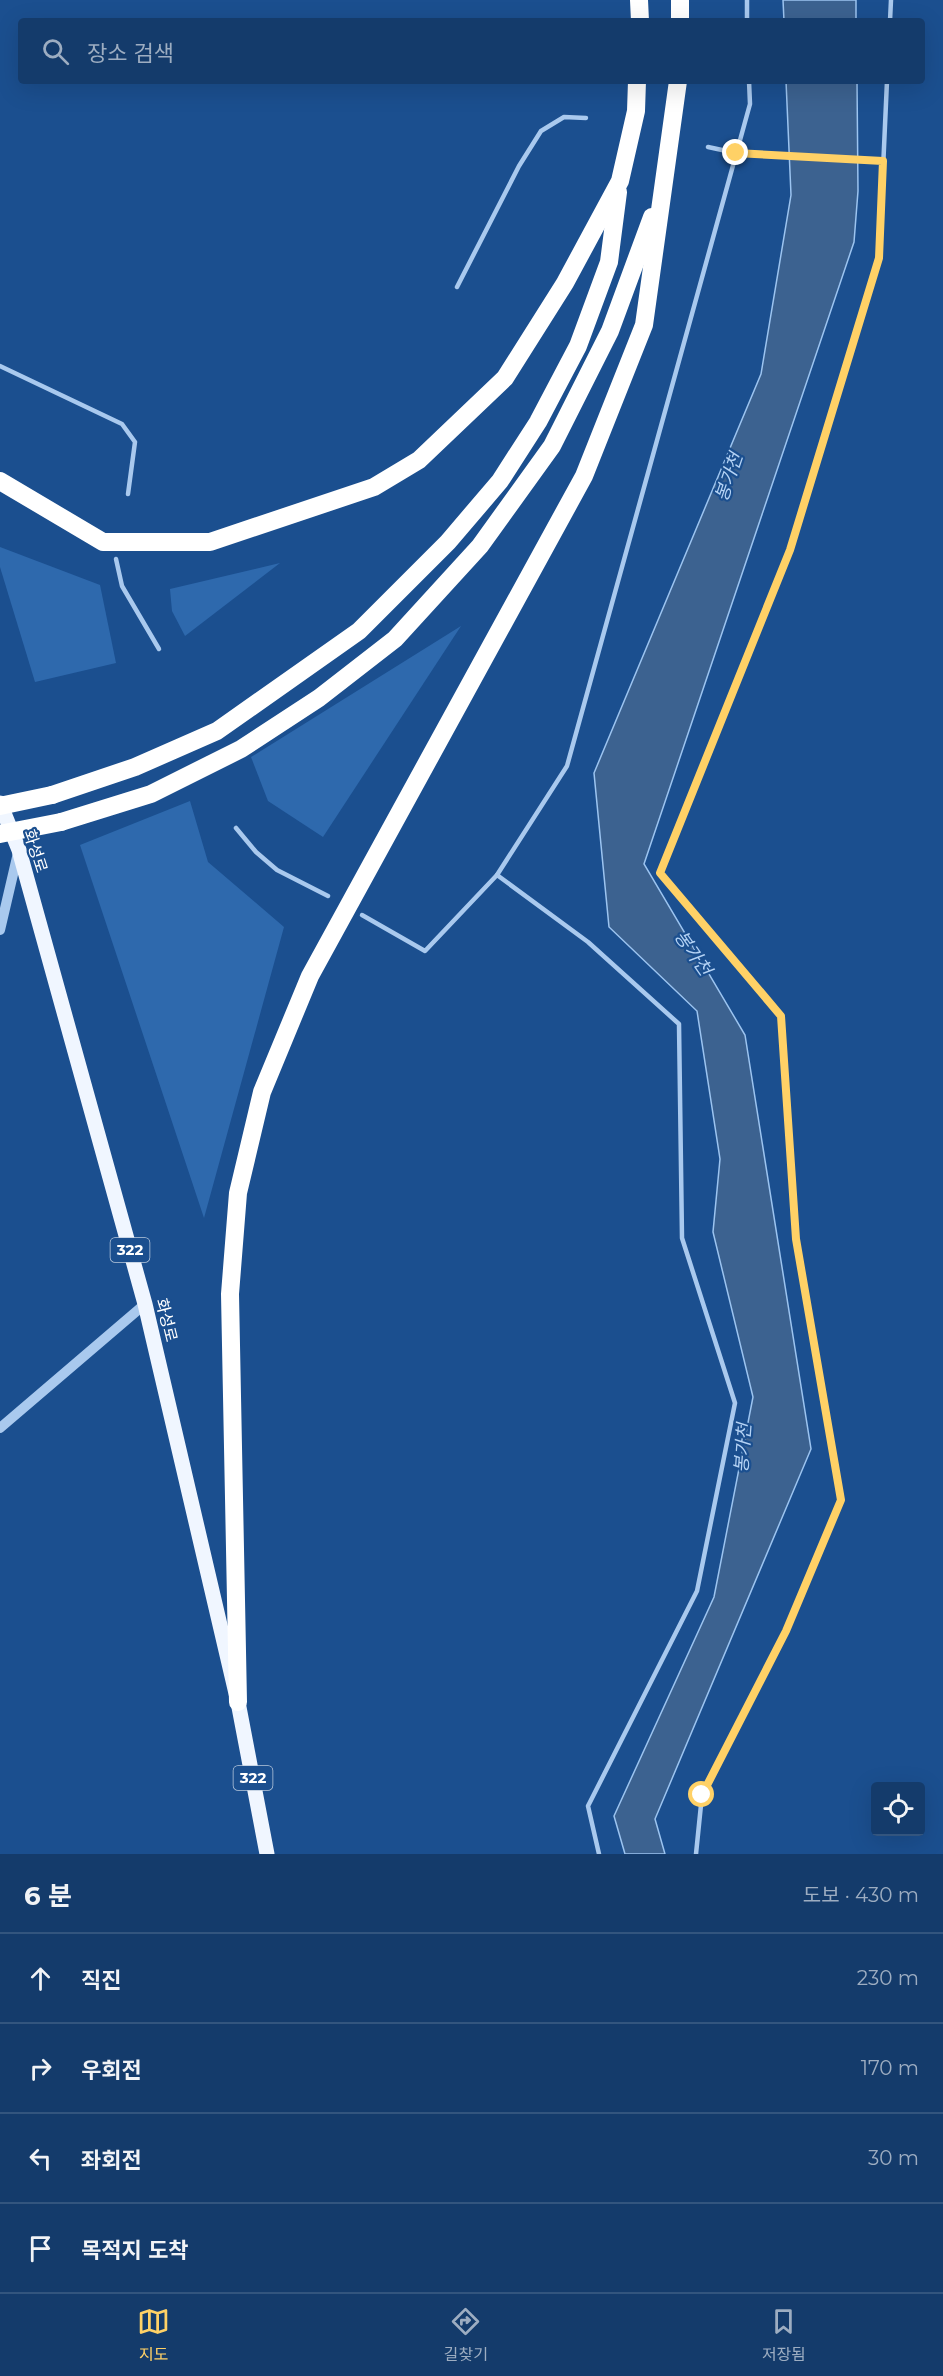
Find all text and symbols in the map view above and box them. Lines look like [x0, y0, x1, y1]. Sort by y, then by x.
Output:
search box [18, 18, 925, 84]
icon: search [39, 35, 72, 68]
text: 장소 검색 [87, 40, 174, 67]
route end [722, 139, 748, 165]
water label: 봉가천 [711, 448, 748, 504]
street label: 화성로 [20, 827, 51, 875]
water label: 봉가천 [670, 926, 718, 982]
road number: 322 [110, 1238, 150, 1262]
street label: 화성로 [152, 1296, 181, 1344]
water label: 봉가천 [730, 1420, 756, 1474]
road number: 322 [234, 1766, 272, 1790]
route start [688, 1781, 714, 1807]
map controls [871, 1782, 925, 1836]
button: locate [871, 1782, 925, 1836]
text: 6 분 [24, 1880, 72, 1912]
text: 도보 · 430 m [803, 1883, 919, 1907]
icon: ahead [24, 1962, 57, 1995]
text: 230 m [857, 1966, 919, 1990]
text: 직진 [81, 1967, 121, 1994]
icon: right [24, 2052, 57, 2085]
text: 170 m [861, 2056, 919, 2080]
text: 우회전 [81, 2057, 142, 2084]
icon: left [24, 2142, 57, 2175]
text: 30 m [868, 2146, 919, 2170]
text: 좌회전 [81, 2147, 142, 2174]
icon: arrive [24, 2232, 57, 2265]
text: 목적지 도착 [81, 2237, 188, 2264]
tab: 지도 [137, 2305, 170, 2365]
tab: 길찾기 [444, 2305, 488, 2365]
tab: 저장됨 [762, 2305, 806, 2365]

